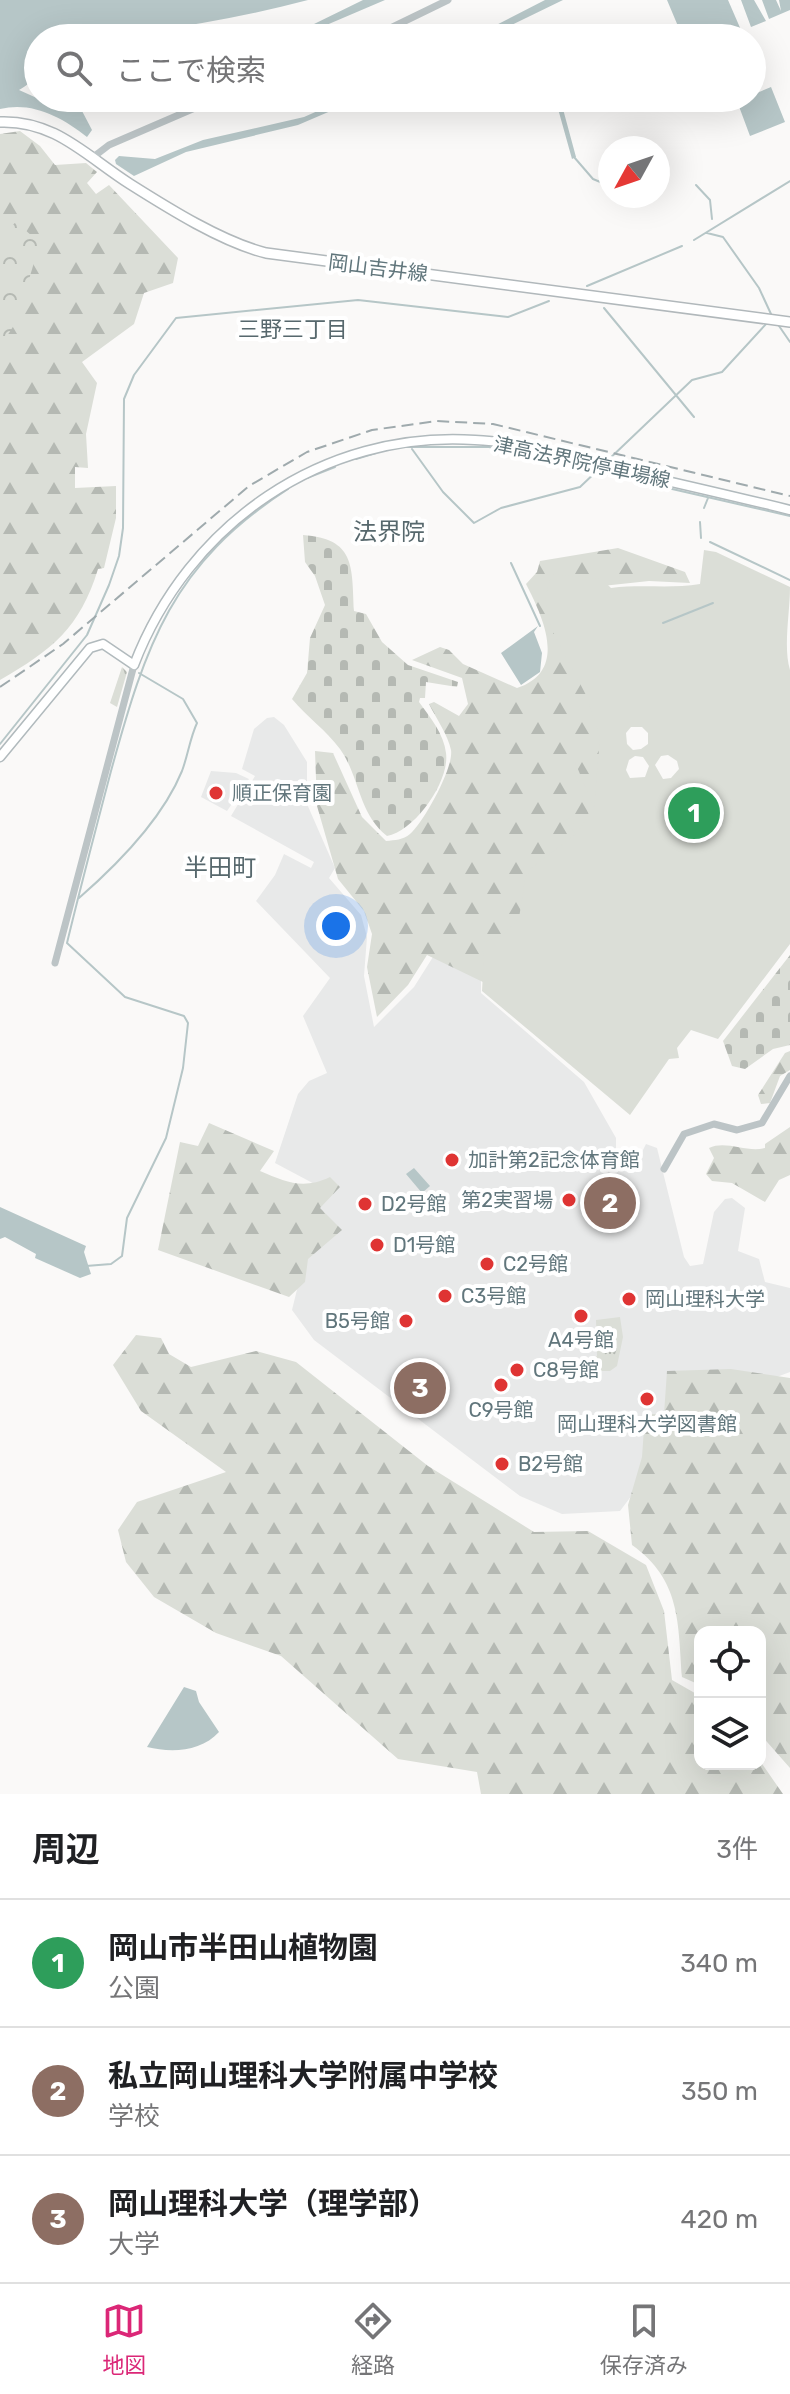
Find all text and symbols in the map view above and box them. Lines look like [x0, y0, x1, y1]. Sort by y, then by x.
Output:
search box [24, 24, 766, 112]
icon: search [52, 46, 96, 90]
text: ここで検索 [116, 53, 266, 89]
north arrow [598, 136, 670, 208]
street label: 岡山吉井線 [327, 250, 429, 286]
district label: 三野三丁目 [238, 316, 348, 343]
street label: 津高法界院停車場線 [491, 432, 673, 492]
district label: 法界院 [353, 518, 425, 546]
place label: 順正保育園 [232, 781, 332, 805]
pin: 1 [668, 783, 720, 843]
marker: 順正保育園 [207, 784, 225, 802]
district label: 半田町 [184, 854, 256, 882]
your location [316, 906, 356, 946]
place label: 加計第2記念体育館 [468, 1148, 640, 1172]
marker: 加計第2記念体育館 [443, 1151, 461, 1169]
pin: 2 [584, 1173, 636, 1233]
place label: 第2実習場 [461, 1188, 553, 1212]
marker: 第2実習場 [560, 1191, 578, 1209]
place label: D2号館 [381, 1192, 447, 1216]
marker: D2号館 [356, 1195, 374, 1213]
place label: D1号館 [393, 1233, 455, 1257]
marker: D1号館 [368, 1236, 386, 1254]
place label: C2号館 [503, 1252, 568, 1276]
marker: C2号館 [478, 1255, 496, 1273]
place label: C3号館 [461, 1284, 526, 1308]
marker: C3号館 [436, 1287, 454, 1305]
place label: 岡山理科大学 [645, 1287, 765, 1311]
marker: 岡山理科大学 [620, 1290, 638, 1308]
marker: A4号館 [572, 1307, 590, 1325]
place label: B5号館 [325, 1309, 390, 1333]
marker: B5号館 [397, 1312, 415, 1330]
place label: A4号館 [548, 1328, 614, 1352]
pin: 3 [394, 1358, 446, 1418]
place label: C8号館 [533, 1358, 599, 1382]
marker: C8号館 [508, 1361, 526, 1379]
marker: C9号館 [492, 1376, 510, 1394]
marker: 岡山理科大学図書館 [638, 1390, 656, 1408]
place label: C9号館 [468, 1398, 534, 1422]
place label: 岡山理科大学図書館 [557, 1412, 737, 1436]
place label: B2号館 [518, 1452, 583, 1476]
marker: B2号館 [493, 1455, 511, 1473]
map controls [694, 1626, 766, 1770]
button: locate [694, 1626, 766, 1698]
button: layers [694, 1698, 766, 1770]
text: 周辺 [32, 1829, 100, 1870]
text: 3件 [716, 1834, 758, 1865]
text: 岡山市半田山植物園 [108, 1930, 378, 1966]
text: 1 [52, 1948, 64, 1979]
text: 340 m [680, 1948, 758, 1979]
text: 公園 [108, 1973, 160, 2004]
text: 私立岡山理科大学附属中学校 [108, 2058, 498, 2094]
text: 2 [50, 2076, 66, 2107]
text: 350 m [681, 2076, 758, 2107]
text: 学校 [108, 2101, 160, 2132]
text: 岡山理科大学（理学部） [108, 2186, 438, 2222]
text: 3 [49, 2204, 67, 2235]
text: 420 m [681, 2204, 758, 2235]
text: 大学 [108, 2229, 160, 2260]
tab: 地図 [102, 2299, 146, 2379]
tab: 経路 [351, 2299, 395, 2379]
tab: 保存済み [600, 2299, 688, 2379]

